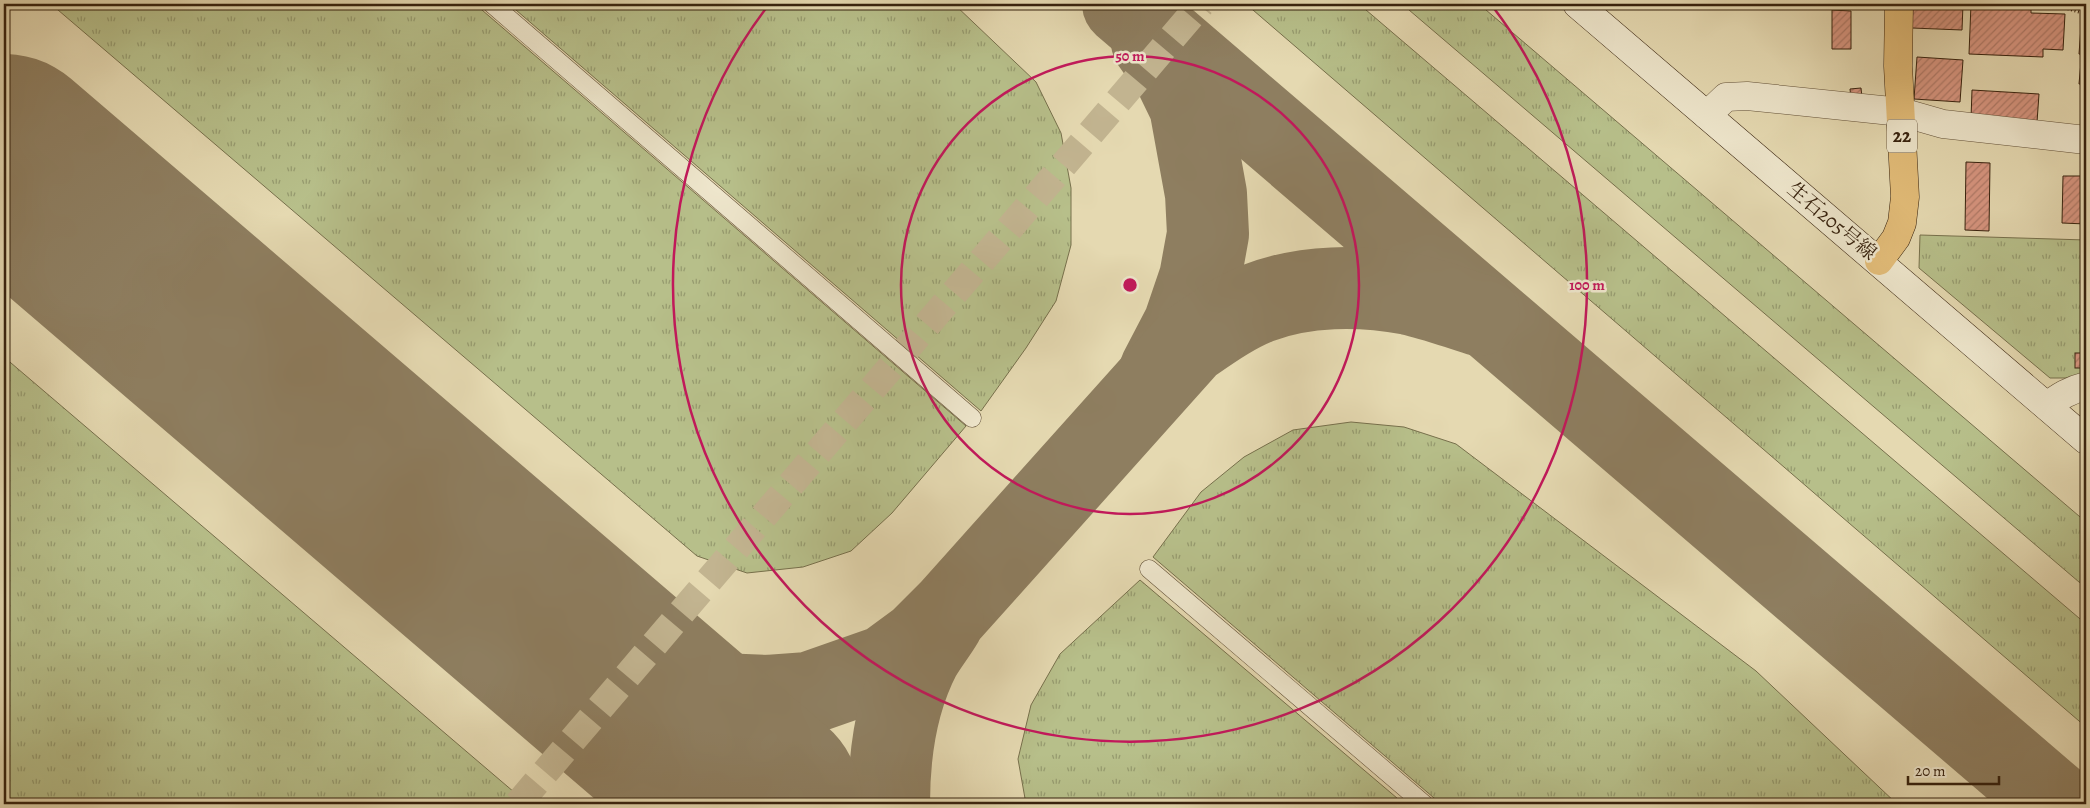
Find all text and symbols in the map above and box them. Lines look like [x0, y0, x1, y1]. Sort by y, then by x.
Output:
text: 50 m [1115, 46, 1145, 66]
road number: 22 [1887, 120, 1917, 152]
street label: 生石205号線 [1782, 176, 1882, 266]
text: 100 m [1569, 275, 1605, 295]
centre of rings [1121, 276, 1139, 294]
scale bar [1908, 753, 1999, 785]
text: 20 m [1915, 761, 1946, 781]

